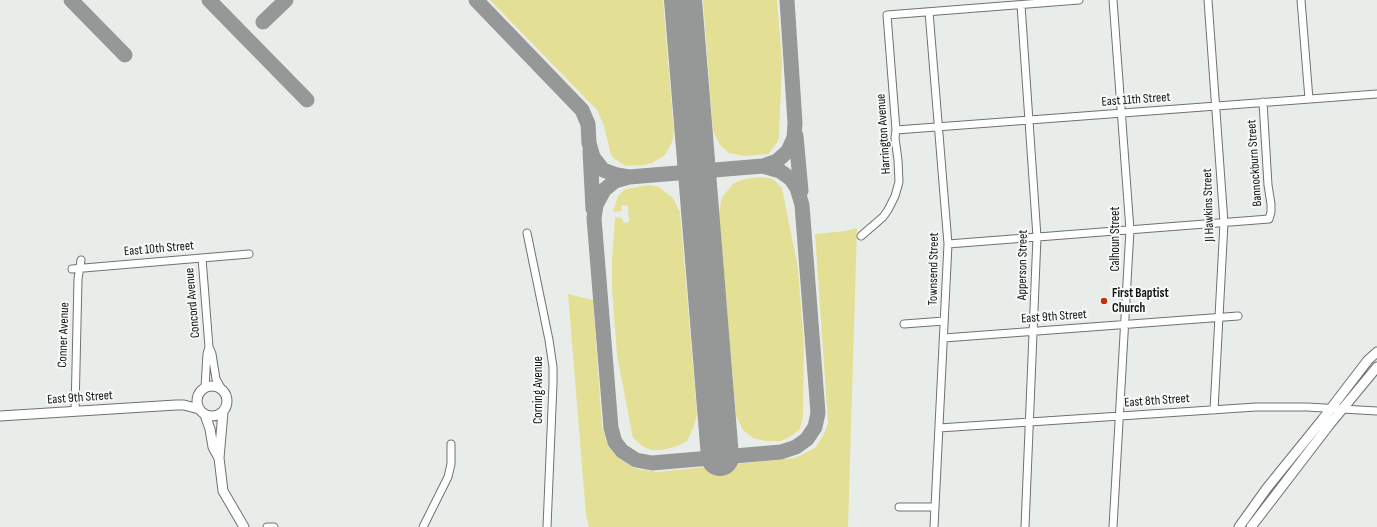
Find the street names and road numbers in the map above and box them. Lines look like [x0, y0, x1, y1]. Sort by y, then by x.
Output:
street label: East 11th Street [1101, 90, 1171, 110]
street label: Harrington Avenue [873, 93, 895, 175]
street label: Bannockburn Street [1244, 119, 1266, 207]
street label: Jl Hawkins Street [1200, 168, 1218, 242]
street label: Calhoun Street [1108, 207, 1124, 271]
street label: Apperson Street [1015, 230, 1031, 300]
street label: Townsend Street [926, 232, 942, 306]
street label: East 10th Street [123, 238, 195, 260]
street label: Concord Avenue [182, 267, 204, 339]
street label: Conner Avenue [55, 302, 73, 368]
street label: East 9th Street [1021, 307, 1087, 327]
street label: Corning Avenue [531, 356, 547, 424]
street label: East 9th Street [47, 388, 113, 408]
street label: East 8th Street [1124, 391, 1190, 411]

